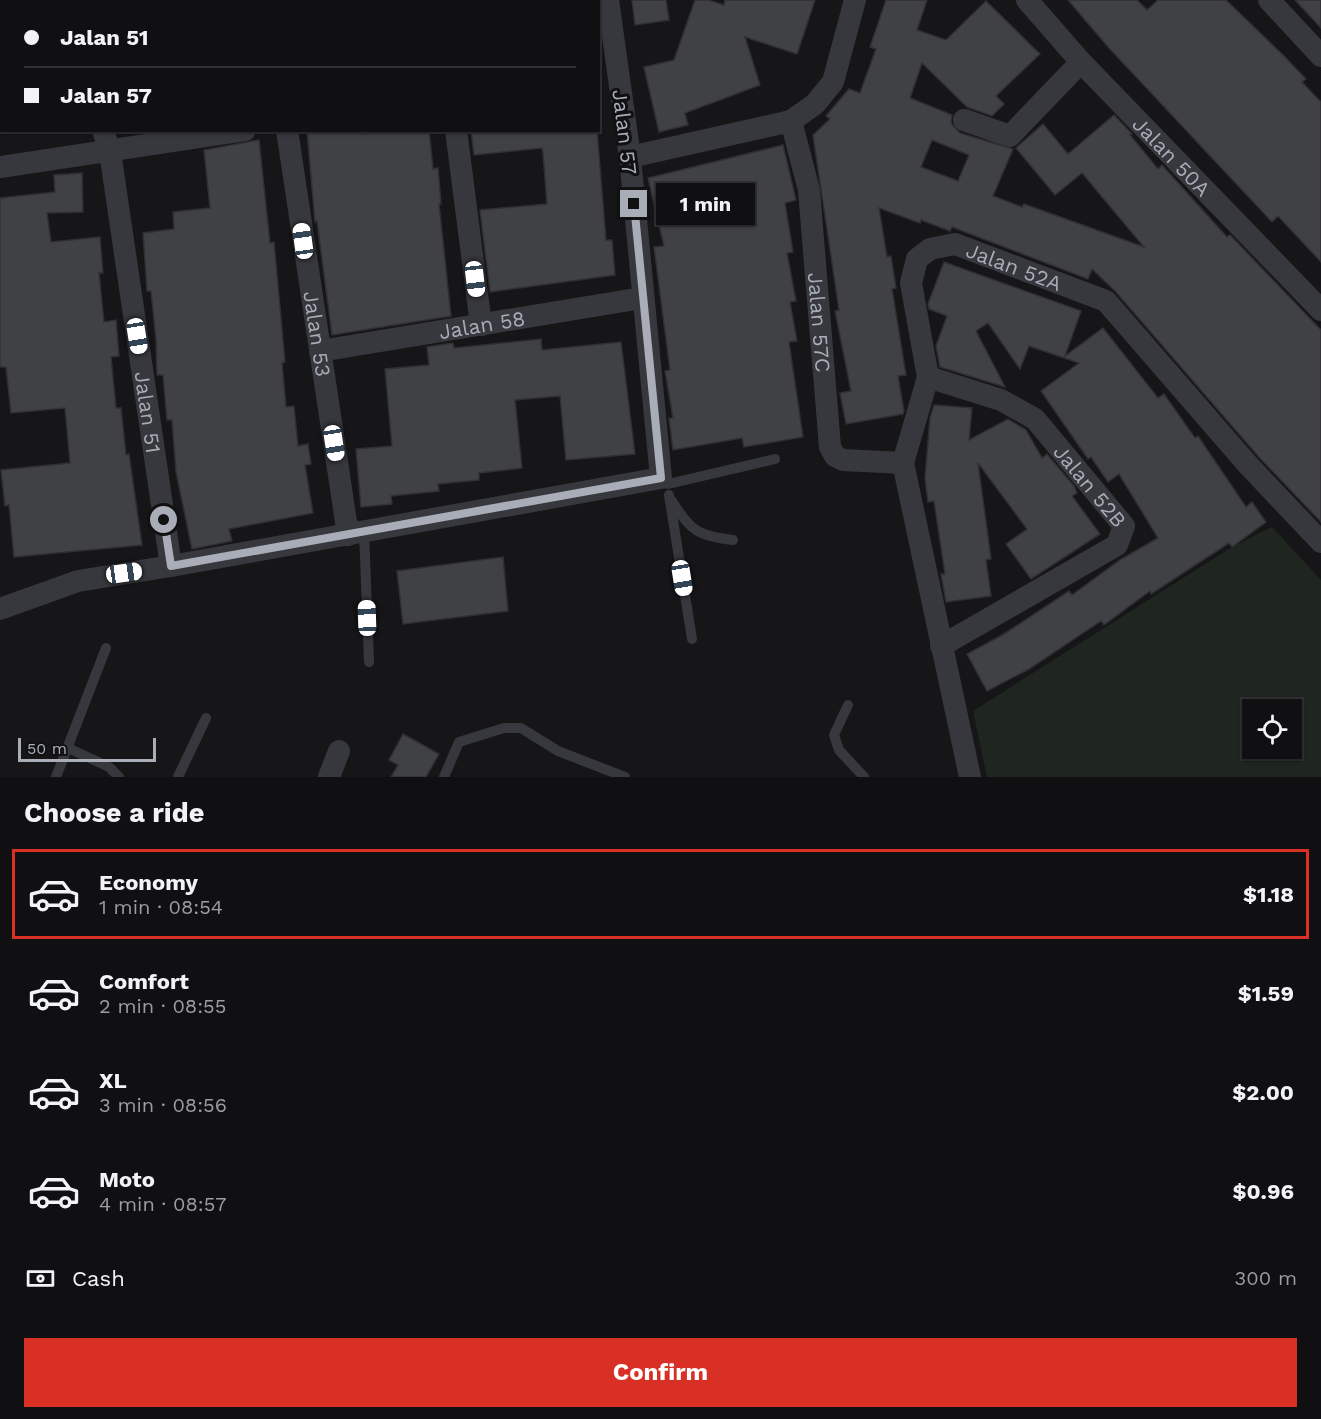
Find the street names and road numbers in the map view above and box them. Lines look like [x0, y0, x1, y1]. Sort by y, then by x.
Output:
street label: Jalan 57 [607, 88, 643, 176]
street label: Jalan 50A [1128, 111, 1216, 201]
street label: Jalan 52A [963, 237, 1066, 296]
street label: Jalan 57C [803, 271, 836, 373]
street label: Jalan 53 [299, 289, 336, 378]
street label: Jalan 58 [437, 305, 527, 344]
street label: Jalan 51 [130, 370, 167, 455]
street label: Jalan 52B [1049, 439, 1132, 532]

